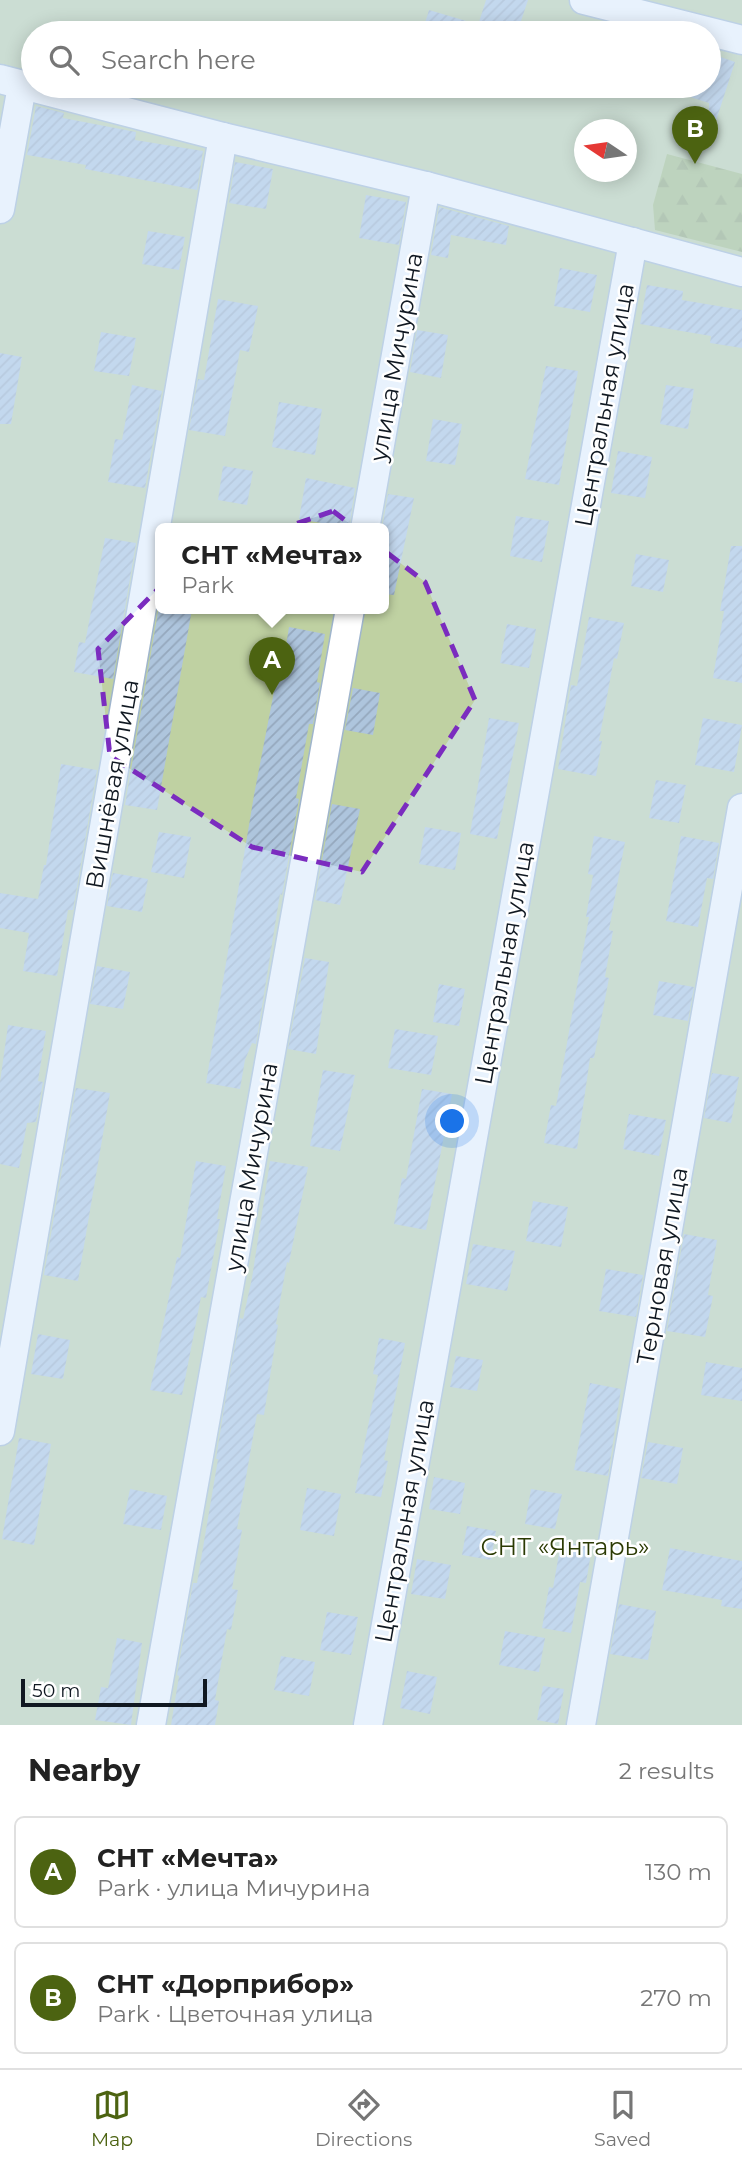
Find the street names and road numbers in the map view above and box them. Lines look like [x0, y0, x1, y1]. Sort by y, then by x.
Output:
street label: улица Мичурина [363, 250, 429, 465]
street label: Центральная улица [568, 281, 640, 529]
street label: Вишнёвая улица [79, 677, 145, 891]
street label: Центральная улица [468, 839, 540, 1087]
street label: улица Мичурина [218, 1060, 284, 1275]
street label: Терновая улица [630, 1165, 694, 1367]
street label: Центральная улица [368, 1397, 440, 1645]

